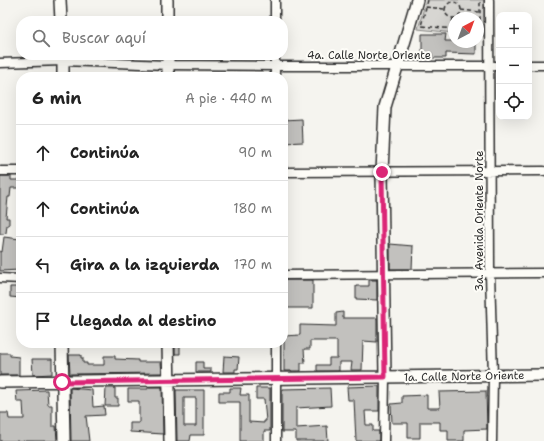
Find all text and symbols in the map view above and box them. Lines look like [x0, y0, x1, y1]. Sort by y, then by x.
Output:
north arrow [448, 12, 484, 48]
map controls [496, 12, 532, 120]
button: + [496, 12, 532, 48]
search box [16, 16, 288, 60]
icon: search [30, 27, 52, 49]
text: Buscar aquí [62, 28, 146, 48]
street label: 4a. Calle Norte Oriente [307, 48, 431, 63]
button: − [496, 48, 532, 84]
button: locate [496, 84, 532, 120]
text: 6 min [32, 87, 82, 109]
text: A pie · 440 m [185, 90, 272, 107]
icon: ahead [32, 142, 54, 164]
text: Continúa [70, 143, 139, 163]
text: 90 m [238, 144, 272, 161]
street label: 3a. Avenida Oriente Norte [472, 151, 487, 291]
route end [373, 163, 391, 181]
icon: ahead [32, 198, 54, 220]
text: Continúa [70, 199, 139, 219]
text: 180 m [233, 200, 272, 217]
icon: left [32, 254, 54, 276]
text: Gira a la izquierda [70, 255, 219, 275]
text: 170 m [234, 256, 272, 273]
icon: arrive [32, 310, 54, 332]
text: Llegada al destino [70, 311, 217, 331]
street label: 1a. Calle Norte Oriente [404, 368, 524, 385]
route start [53, 373, 71, 391]

